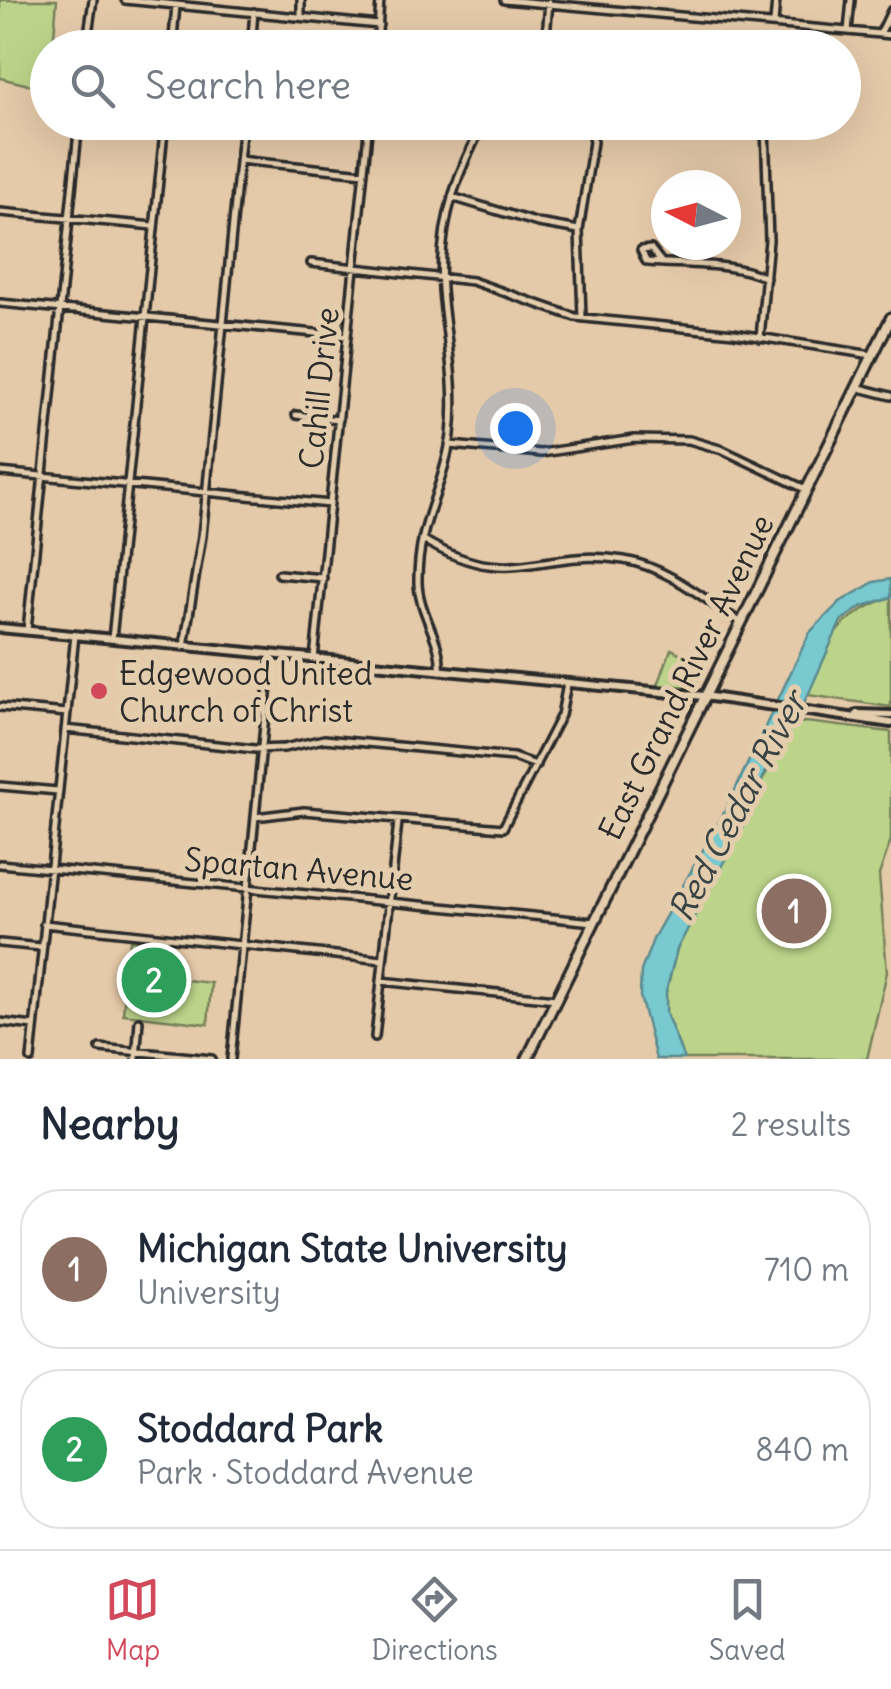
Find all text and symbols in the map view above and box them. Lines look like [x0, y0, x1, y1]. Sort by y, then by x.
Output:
search box [30, 30, 861, 140]
icon: search [65, 58, 120, 113]
text: Search here [145, 62, 351, 109]
north arrow [651, 170, 741, 260]
street label: Cahill Drive [290, 305, 348, 471]
your location [490, 403, 541, 454]
street label: East Grand River Avenue [589, 508, 783, 846]
place label: Edgewood United Church of Christ [119, 653, 373, 731]
marker: Edgewood United Church of Christ [88, 680, 110, 702]
water label: Red Cedar River [658, 680, 818, 928]
street label: Spartan Avenue [183, 839, 415, 899]
pin: 1 [762, 874, 826, 948]
pin: 2 [122, 942, 186, 1018]
text: Nearby [40, 1098, 179, 1150]
text: 2 results [731, 1104, 851, 1145]
text: Michigan State University [137, 1225, 568, 1272]
text: 1 [68, 1249, 81, 1290]
text: 710 m [764, 1249, 849, 1290]
text: University [137, 1272, 281, 1313]
text: Stoddard Park [137, 1405, 383, 1452]
text: 2 [66, 1429, 83, 1470]
text: 840 m [755, 1429, 849, 1470]
text: Park · Stoddard Avenue [137, 1452, 474, 1493]
tab: Map [105, 1572, 160, 1668]
tab: Directions [371, 1572, 498, 1668]
tab: Saved [709, 1572, 786, 1668]

